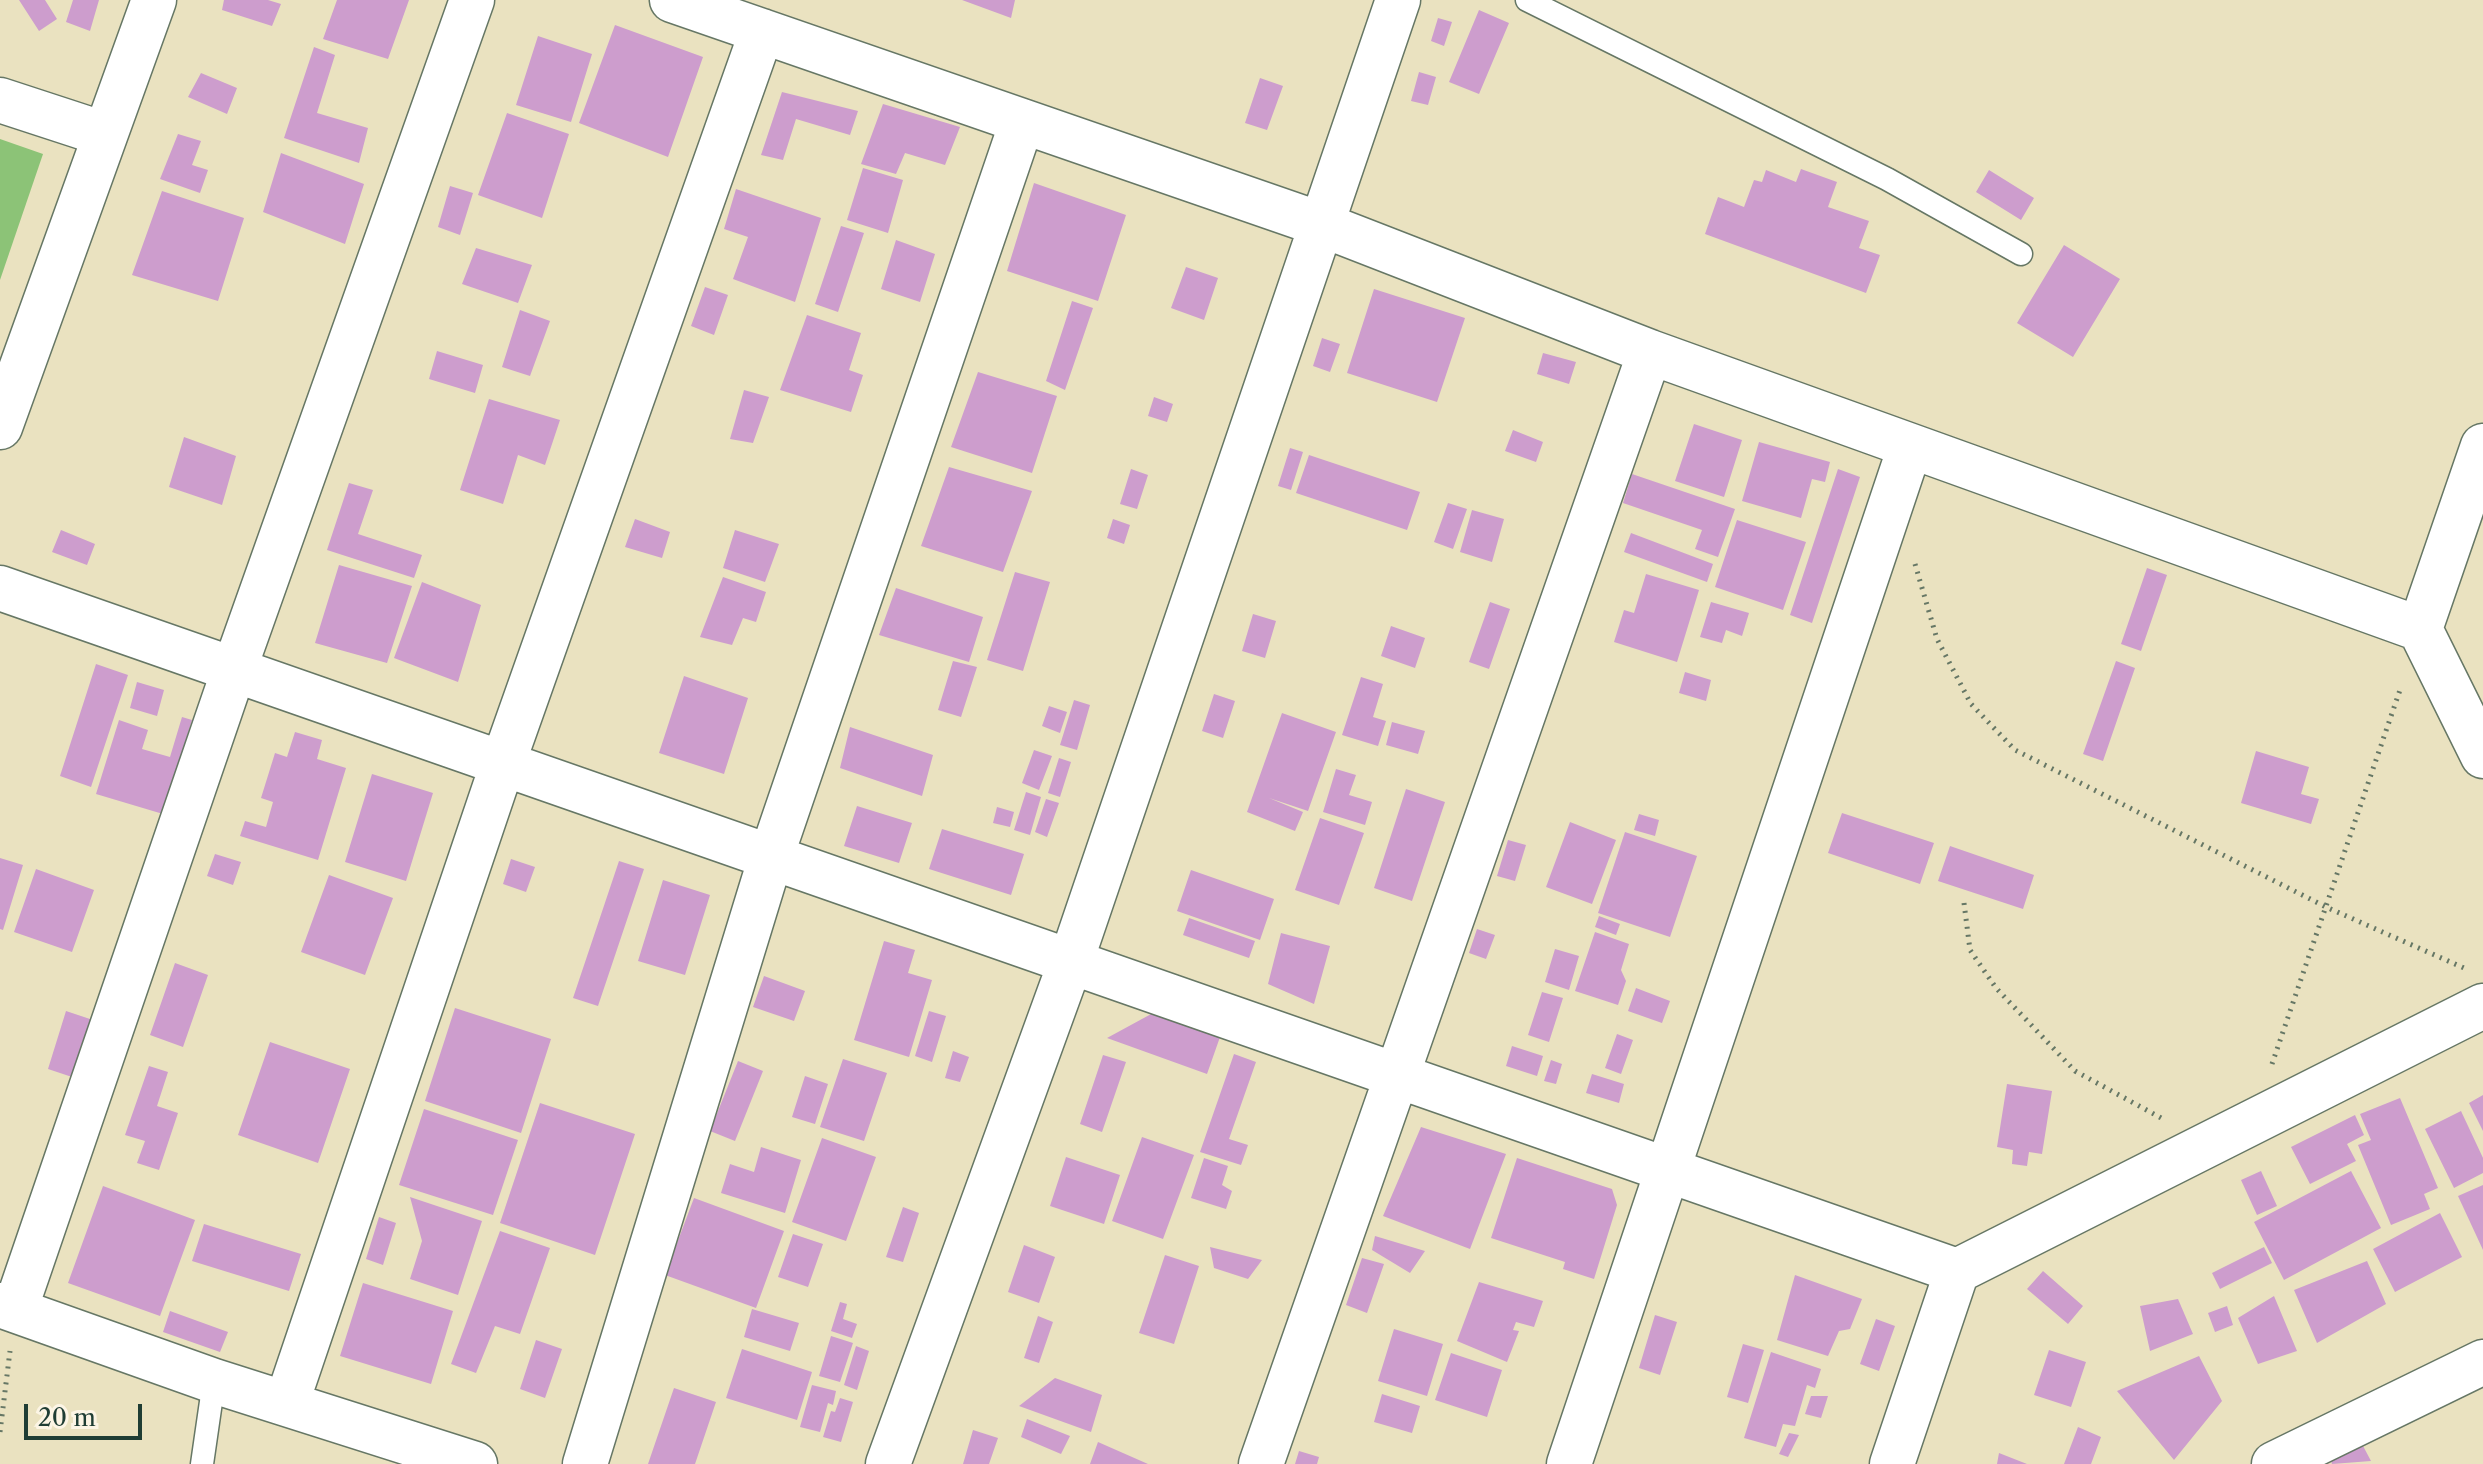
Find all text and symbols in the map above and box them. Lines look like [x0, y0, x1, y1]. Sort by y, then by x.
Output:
scale bar [28, 1388, 146, 1438]
text: 20 m [38, 1403, 96, 1432]

